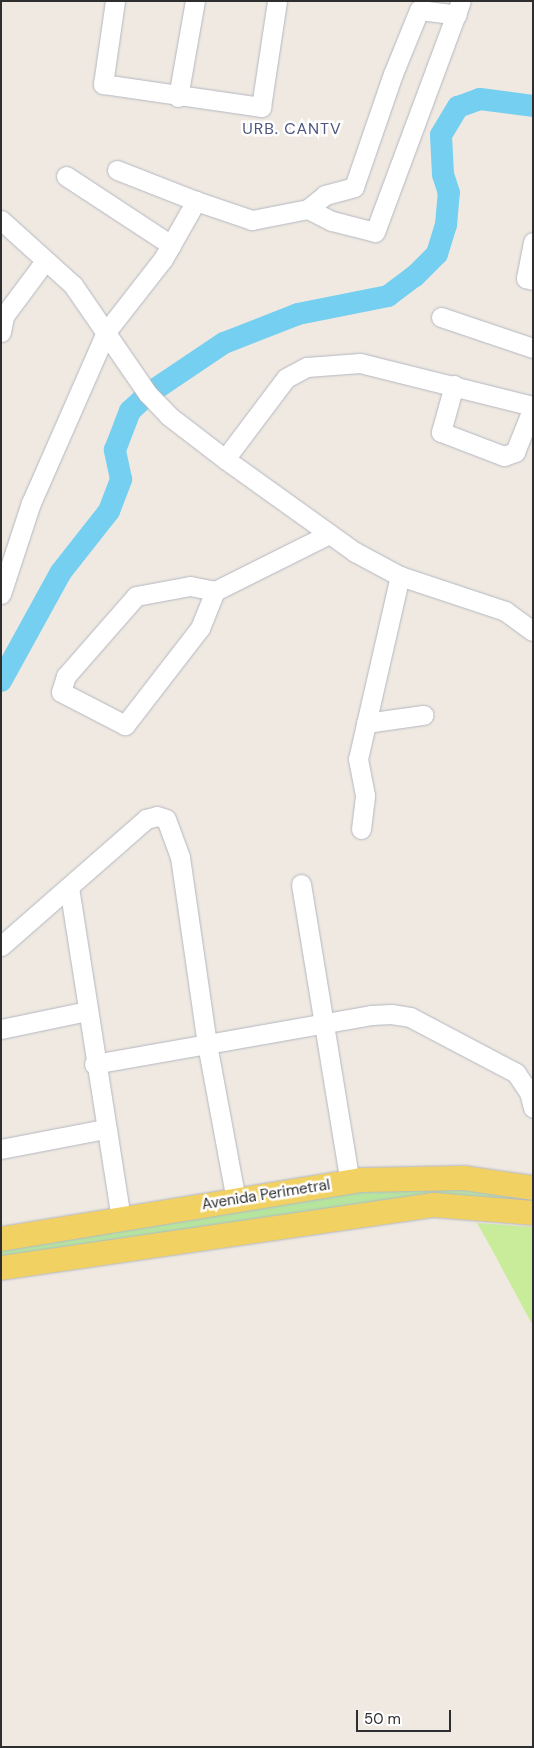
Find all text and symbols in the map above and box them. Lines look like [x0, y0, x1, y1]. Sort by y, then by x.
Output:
district label: URB. CANTV [241, 119, 343, 139]
street label: Avenida Perimetral [201, 1176, 331, 1214]
scale bar [359, 1700, 454, 1732]
text: 50 m [364, 1709, 401, 1729]

